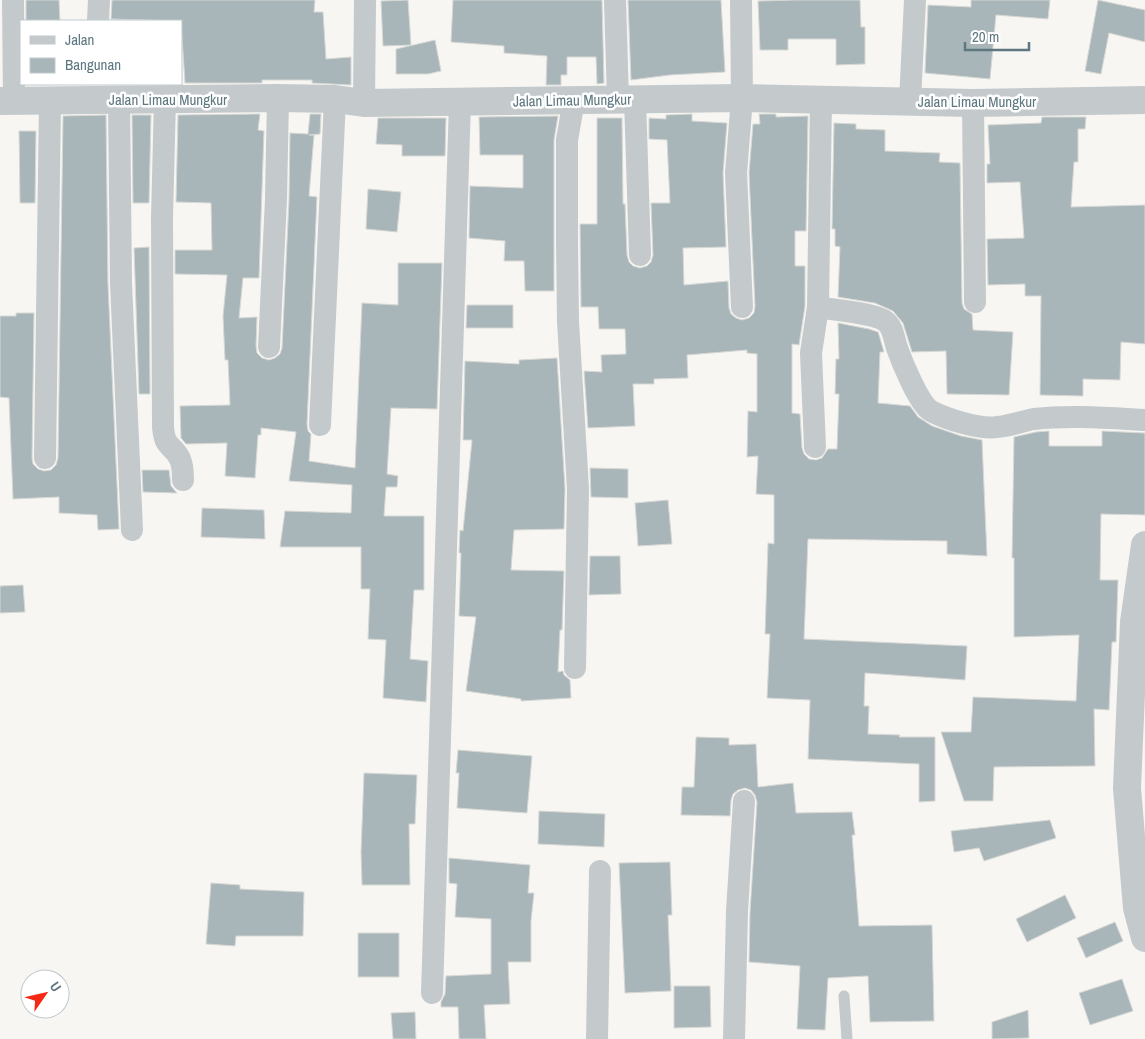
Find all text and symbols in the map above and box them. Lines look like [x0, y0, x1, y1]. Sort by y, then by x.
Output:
legend [20, 20, 182, 85]
scale bar [965, 20, 1029, 52]
text: 20 m [972, 26, 999, 47]
text: Jalan [65, 29, 94, 50]
text: Bangunan [65, 54, 121, 75]
street label: Jalan Limau Mungkur [513, 88, 631, 112]
street label: Jalan Limau Mungkur [109, 89, 227, 110]
street label: Jalan Limau Mungkur [918, 91, 1036, 112]
north arrow [20, 969, 70, 1019]
text: U [46, 978, 66, 995]

